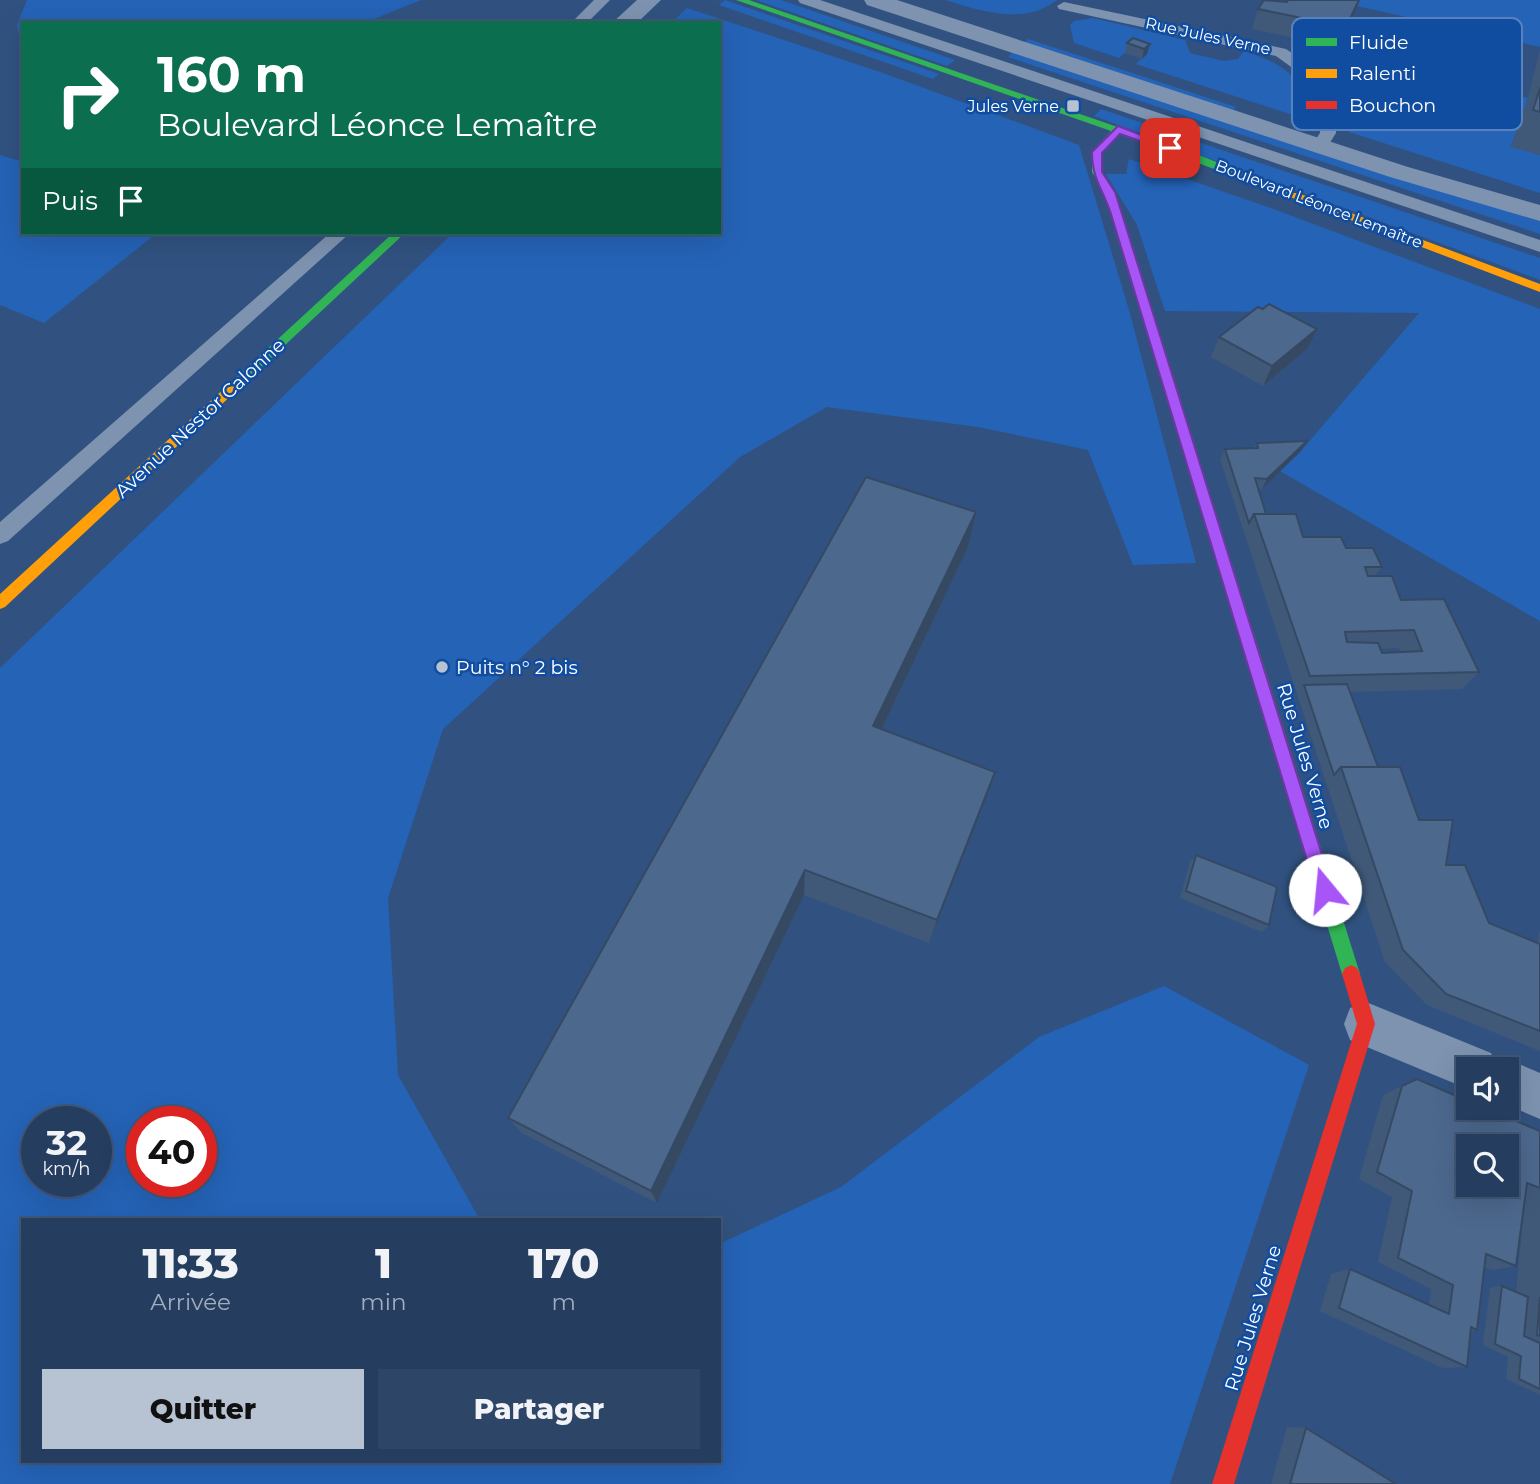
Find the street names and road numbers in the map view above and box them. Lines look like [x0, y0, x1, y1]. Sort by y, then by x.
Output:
street label: Rue Jules Verne [1144, 13, 1272, 59]
street label: Boulevard Léonce Lemaître [1213, 156, 1425, 252]
street label: Avenue Nestor Calonne [110, 333, 290, 503]
street label: Rue Jules Verne [1272, 680, 1338, 832]
street label: Rue Jules Verne [1220, 1242, 1286, 1394]

